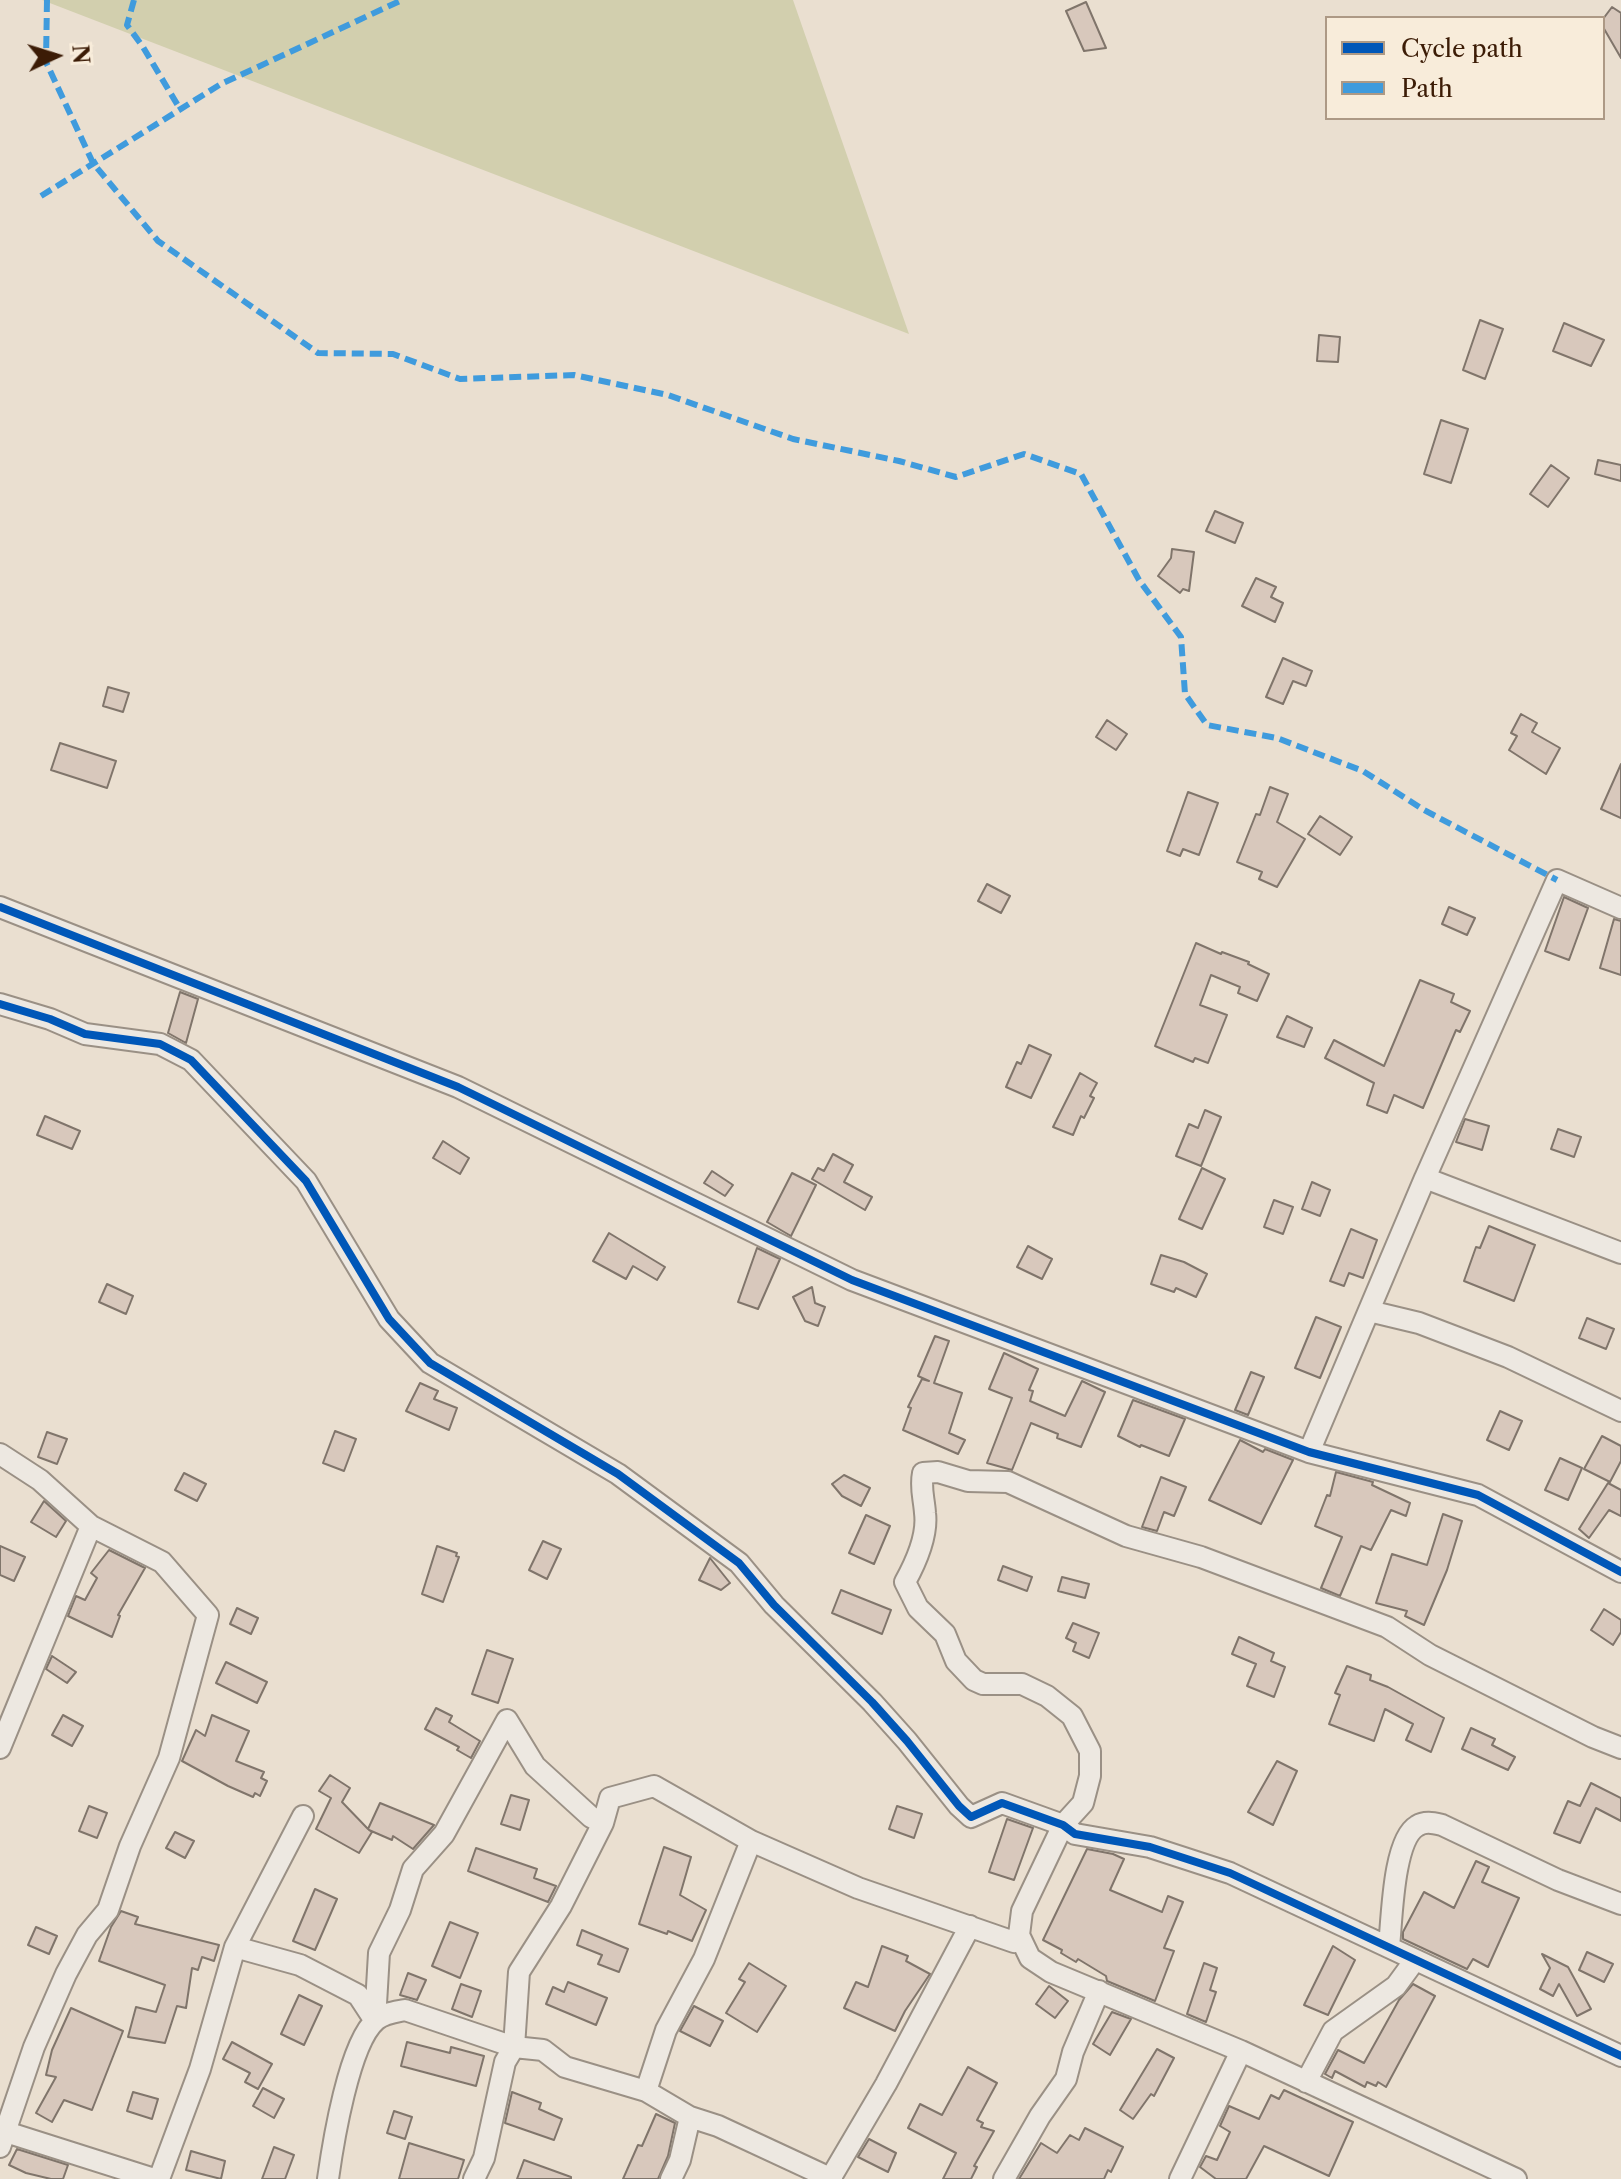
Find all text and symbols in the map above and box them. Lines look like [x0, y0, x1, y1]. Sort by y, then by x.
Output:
north arrow [16, 16, 96, 96]
legend [1325, 16, 1605, 120]
text: Cycle path [1401, 34, 1523, 63]
text: N [66, 44, 95, 65]
text: Path [1401, 74, 1453, 103]

